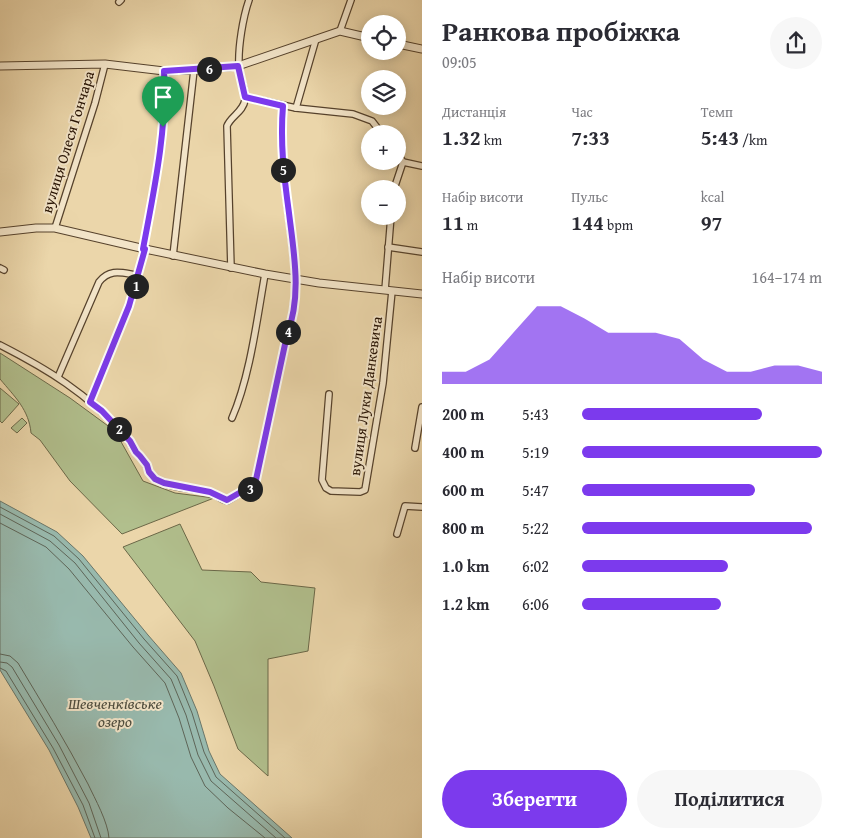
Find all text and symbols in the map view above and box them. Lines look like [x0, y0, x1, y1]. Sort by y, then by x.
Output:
text: Ранкова пробіжка [442, 10, 680, 51]
map controls [361, 15, 406, 225]
button: locate [361, 15, 406, 60]
button: share [770, 17, 822, 69]
text: 09:05 [442, 50, 477, 74]
pin: 6 [196, 56, 222, 82]
text: 6 [206, 59, 213, 79]
street label: вулиця Олеся Гончара [36, 67, 99, 215]
button: layers [361, 70, 406, 115]
pin [142, 76, 184, 127]
icon: arrive [149, 83, 177, 111]
text: Дистанція [442, 102, 506, 122]
text: Час [571, 102, 593, 122]
text: Темп [701, 102, 733, 122]
text: 1.32 [442, 122, 481, 153]
text: 7:33 [571, 122, 610, 153]
text: 5:43 [701, 122, 739, 153]
button: + [361, 125, 406, 170]
text: km [481, 130, 502, 150]
text: /km [739, 130, 767, 150]
pin: 5 [270, 158, 296, 182]
text: 5 [280, 160, 287, 180]
button: − [361, 180, 406, 225]
text: Набір висоти [442, 187, 523, 207]
text: Пульс [571, 187, 608, 207]
text: kcal [701, 187, 725, 207]
text: 11 [442, 207, 464, 238]
text: 144 [571, 207, 604, 238]
text: 97 [701, 207, 722, 238]
text: m [464, 215, 478, 235]
text: bpm [604, 215, 633, 235]
text: Набір висоти [442, 265, 535, 289]
text: 164–174 m [752, 265, 822, 289]
pin: 1 [124, 274, 148, 298]
text: 1 [133, 276, 140, 296]
street label: вулиця Луки Данкевича [344, 314, 387, 477]
pin: 4 [276, 320, 300, 344]
text: 4 [285, 322, 292, 342]
text: 200 m [442, 402, 484, 426]
text: 5:43 [522, 402, 549, 426]
pin: 2 [106, 416, 132, 442]
text: 2 [116, 419, 123, 439]
text: 400 m [442, 440, 484, 464]
text: 5:19 [522, 440, 549, 464]
pin: 3 [238, 476, 262, 502]
text: 600 m [442, 478, 484, 502]
text: 5:47 [522, 478, 549, 502]
text: 3 [247, 479, 254, 499]
text: 800 m [442, 516, 484, 540]
text: 5:22 [522, 516, 549, 540]
text: 1.0 km [442, 554, 489, 578]
text: 6:02 [522, 554, 549, 578]
text: 1.2 km [442, 592, 489, 616]
text: 6:06 [522, 592, 549, 616]
water label: Шевченківське озеро [68, 691, 163, 733]
button: Зберегти [442, 770, 627, 828]
button: Поділитися [637, 770, 822, 828]

